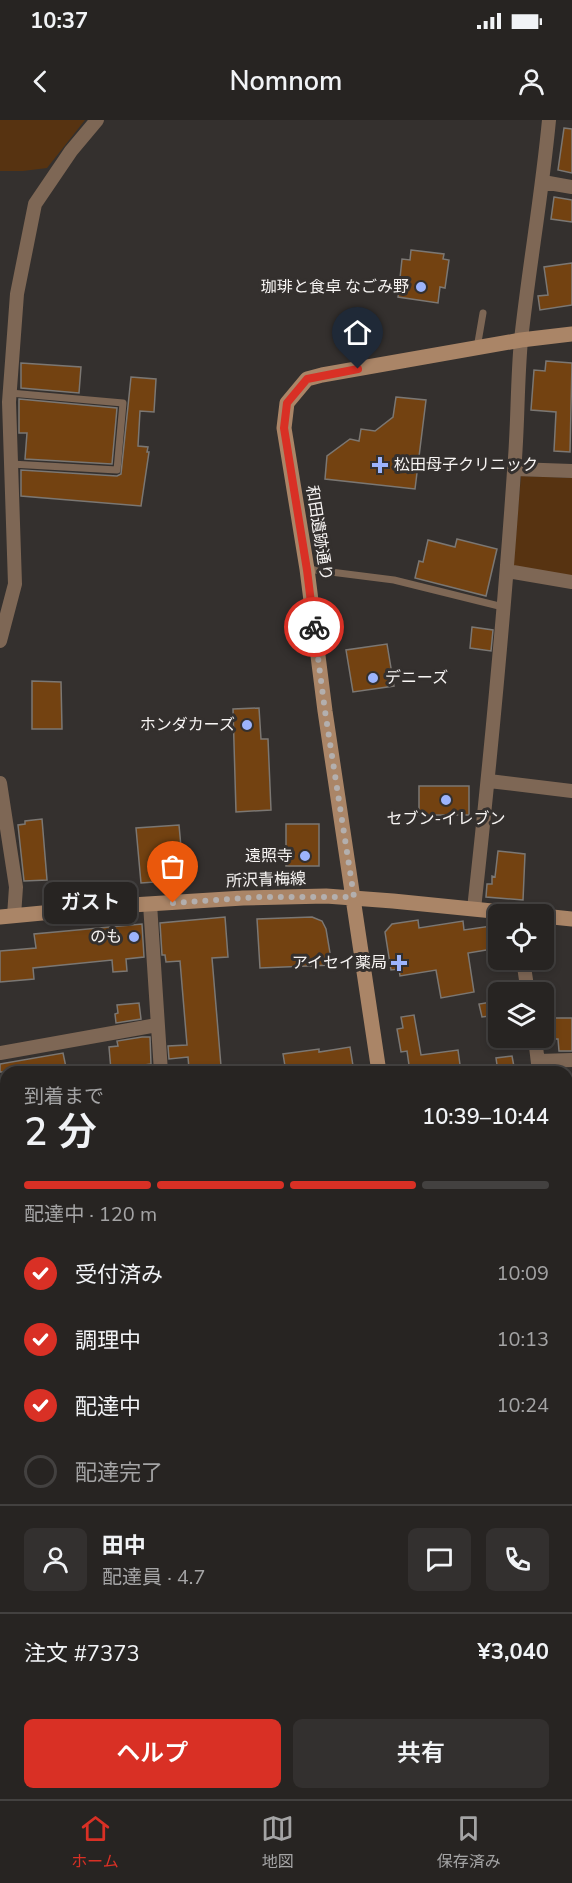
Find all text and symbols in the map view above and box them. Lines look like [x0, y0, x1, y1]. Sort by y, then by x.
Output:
text: 10:37 [30, 6, 88, 36]
text: Nomnom [230, 63, 342, 100]
icon: back [24, 65, 57, 98]
icon: person [515, 65, 548, 98]
place label: 珈琲と食卓 なごみ野 [261, 276, 409, 298]
marker: 珈琲と食卓 なごみ野 [414, 280, 428, 294]
pin [332, 307, 383, 369]
icon: home [341, 316, 374, 349]
place label: 松田母子クリニック [394, 454, 538, 476]
marker: 松田母子クリニック [371, 456, 389, 474]
street label: 和田遺跡通り [301, 484, 337, 582]
courier [284, 597, 344, 657]
icon: bike [298, 611, 331, 644]
place label: デニーズ [385, 667, 448, 689]
marker: デニーズ [366, 671, 380, 685]
place label: ホンダカーズ [140, 714, 235, 736]
marker: ホンダカーズ [240, 718, 254, 732]
marker: セブン-イレブン [439, 793, 453, 807]
place label: セブン-イレブン [387, 808, 505, 830]
pin [147, 841, 198, 903]
place label: 遠照寺 [245, 845, 293, 867]
marker: 遠照寺 [298, 849, 312, 863]
icon: bag [156, 850, 189, 883]
street label: 所沢青梅線 [226, 868, 306, 892]
callout: ガスト [44, 882, 137, 924]
text: ガスト [61, 889, 121, 916]
map controls [488, 904, 554, 1048]
button: locate [488, 904, 554, 970]
place label: のも [90, 926, 122, 948]
marker: のも [127, 930, 141, 944]
place label: アイセイ薬局 [292, 952, 387, 974]
marker: アイセイ薬局 [392, 956, 406, 970]
button: layers [488, 982, 554, 1048]
text: 到着まで [24, 1083, 104, 1110]
text: 10:39–10:44 [422, 1102, 549, 1132]
text: 2 分 [24, 1106, 97, 1159]
text: 配達中 · 120 m [24, 1201, 157, 1228]
icon: check [24, 1257, 57, 1290]
text: 受付済み [75, 1260, 163, 1290]
text: 10:09 [496, 1260, 549, 1287]
icon: check [24, 1323, 57, 1356]
text: 調理中 [75, 1326, 141, 1356]
text: 10:13 [496, 1326, 549, 1353]
icon: check [24, 1389, 57, 1422]
text: 配達中 [75, 1392, 141, 1422]
text: 10:24 [496, 1392, 549, 1419]
text: 配達完了 [75, 1458, 163, 1488]
button: person [24, 1528, 87, 1591]
button: chat [408, 1528, 471, 1591]
button: phone [486, 1528, 549, 1591]
text: 田中 [102, 1531, 146, 1561]
text: 配達員 · 4.7 [102, 1564, 205, 1591]
text: ¥3,040 [478, 1637, 549, 1667]
text: 注文 #7373 [24, 1639, 140, 1669]
button: ヘルプ [24, 1719, 281, 1788]
button: 共有 [293, 1719, 549, 1788]
tab: ホーム [71, 1812, 119, 1873]
tab: 地図 [261, 1812, 294, 1873]
tab: 保存済み [437, 1812, 501, 1873]

